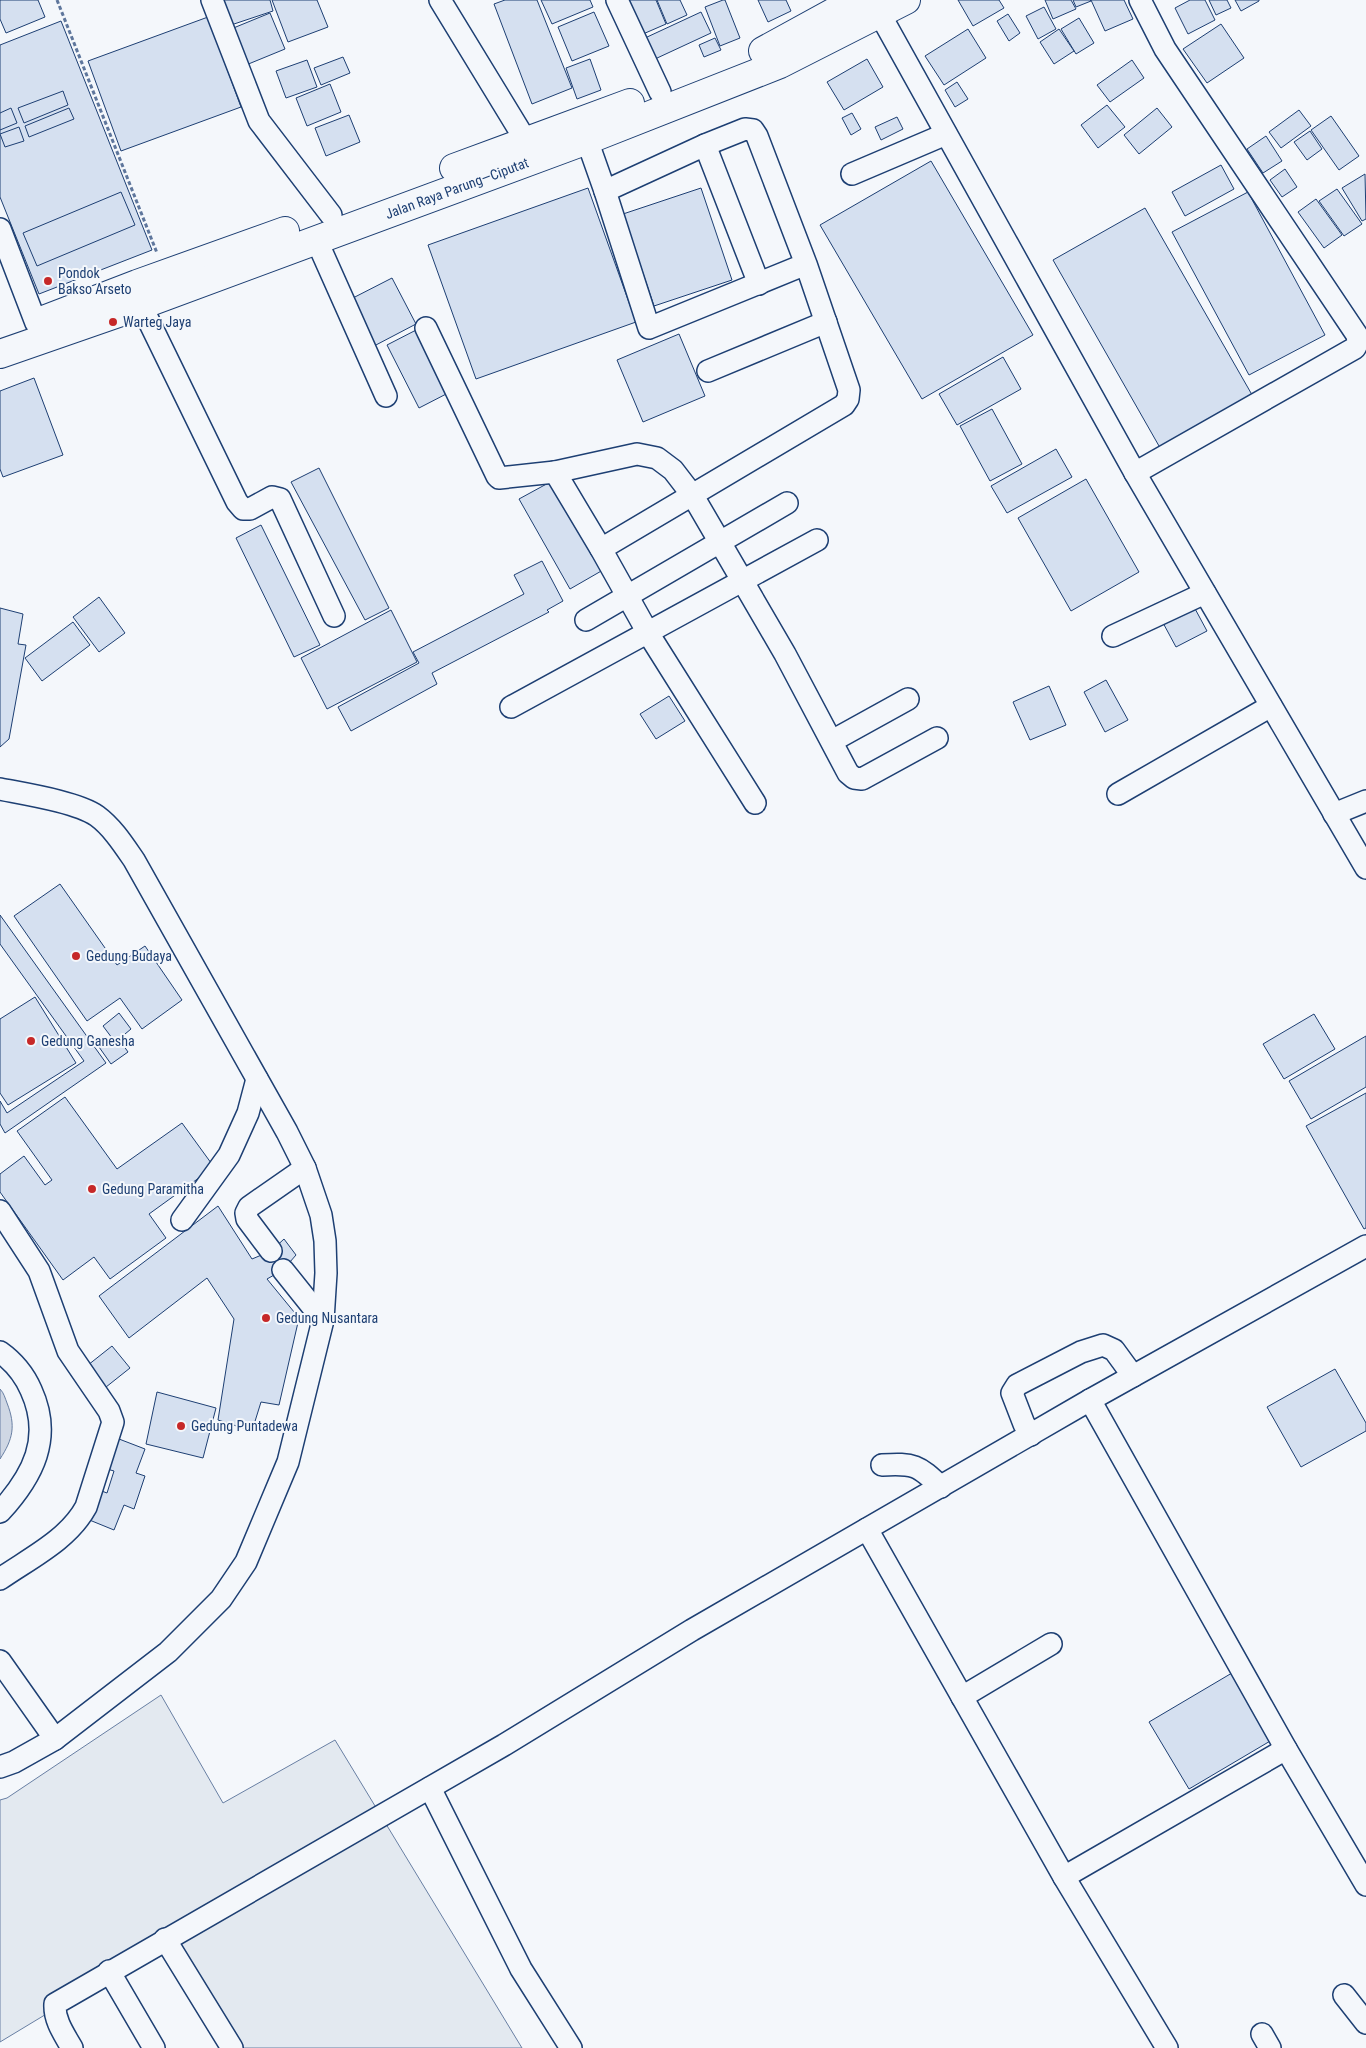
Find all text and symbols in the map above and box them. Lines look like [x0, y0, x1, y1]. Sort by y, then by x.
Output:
street label: Jalan Raya Parung—Ciputat [383, 154, 531, 222]
place label: Pondok Bakso Arseto [58, 265, 132, 297]
marker: Pondok Bakso Arseto [42, 275, 54, 287]
place label: Warteg Jaya [123, 314, 191, 330]
marker: Warteg Jaya [107, 316, 119, 328]
place label: Gedung Budaya [86, 948, 172, 964]
marker: Gedung Budaya [70, 950, 82, 962]
place label: Gedung Ganesha [41, 1033, 135, 1049]
marker: Gedung Ganesha [25, 1035, 37, 1047]
place label: Gedung Paramitha [102, 1181, 204, 1197]
marker: Gedung Paramitha [86, 1183, 98, 1195]
place label: Gedung Nusantara [276, 1310, 378, 1326]
marker: Gedung Nusantara [260, 1312, 272, 1324]
place label: Gedung Puntadewa [191, 1418, 298, 1434]
marker: Gedung Puntadewa [175, 1420, 187, 1432]

